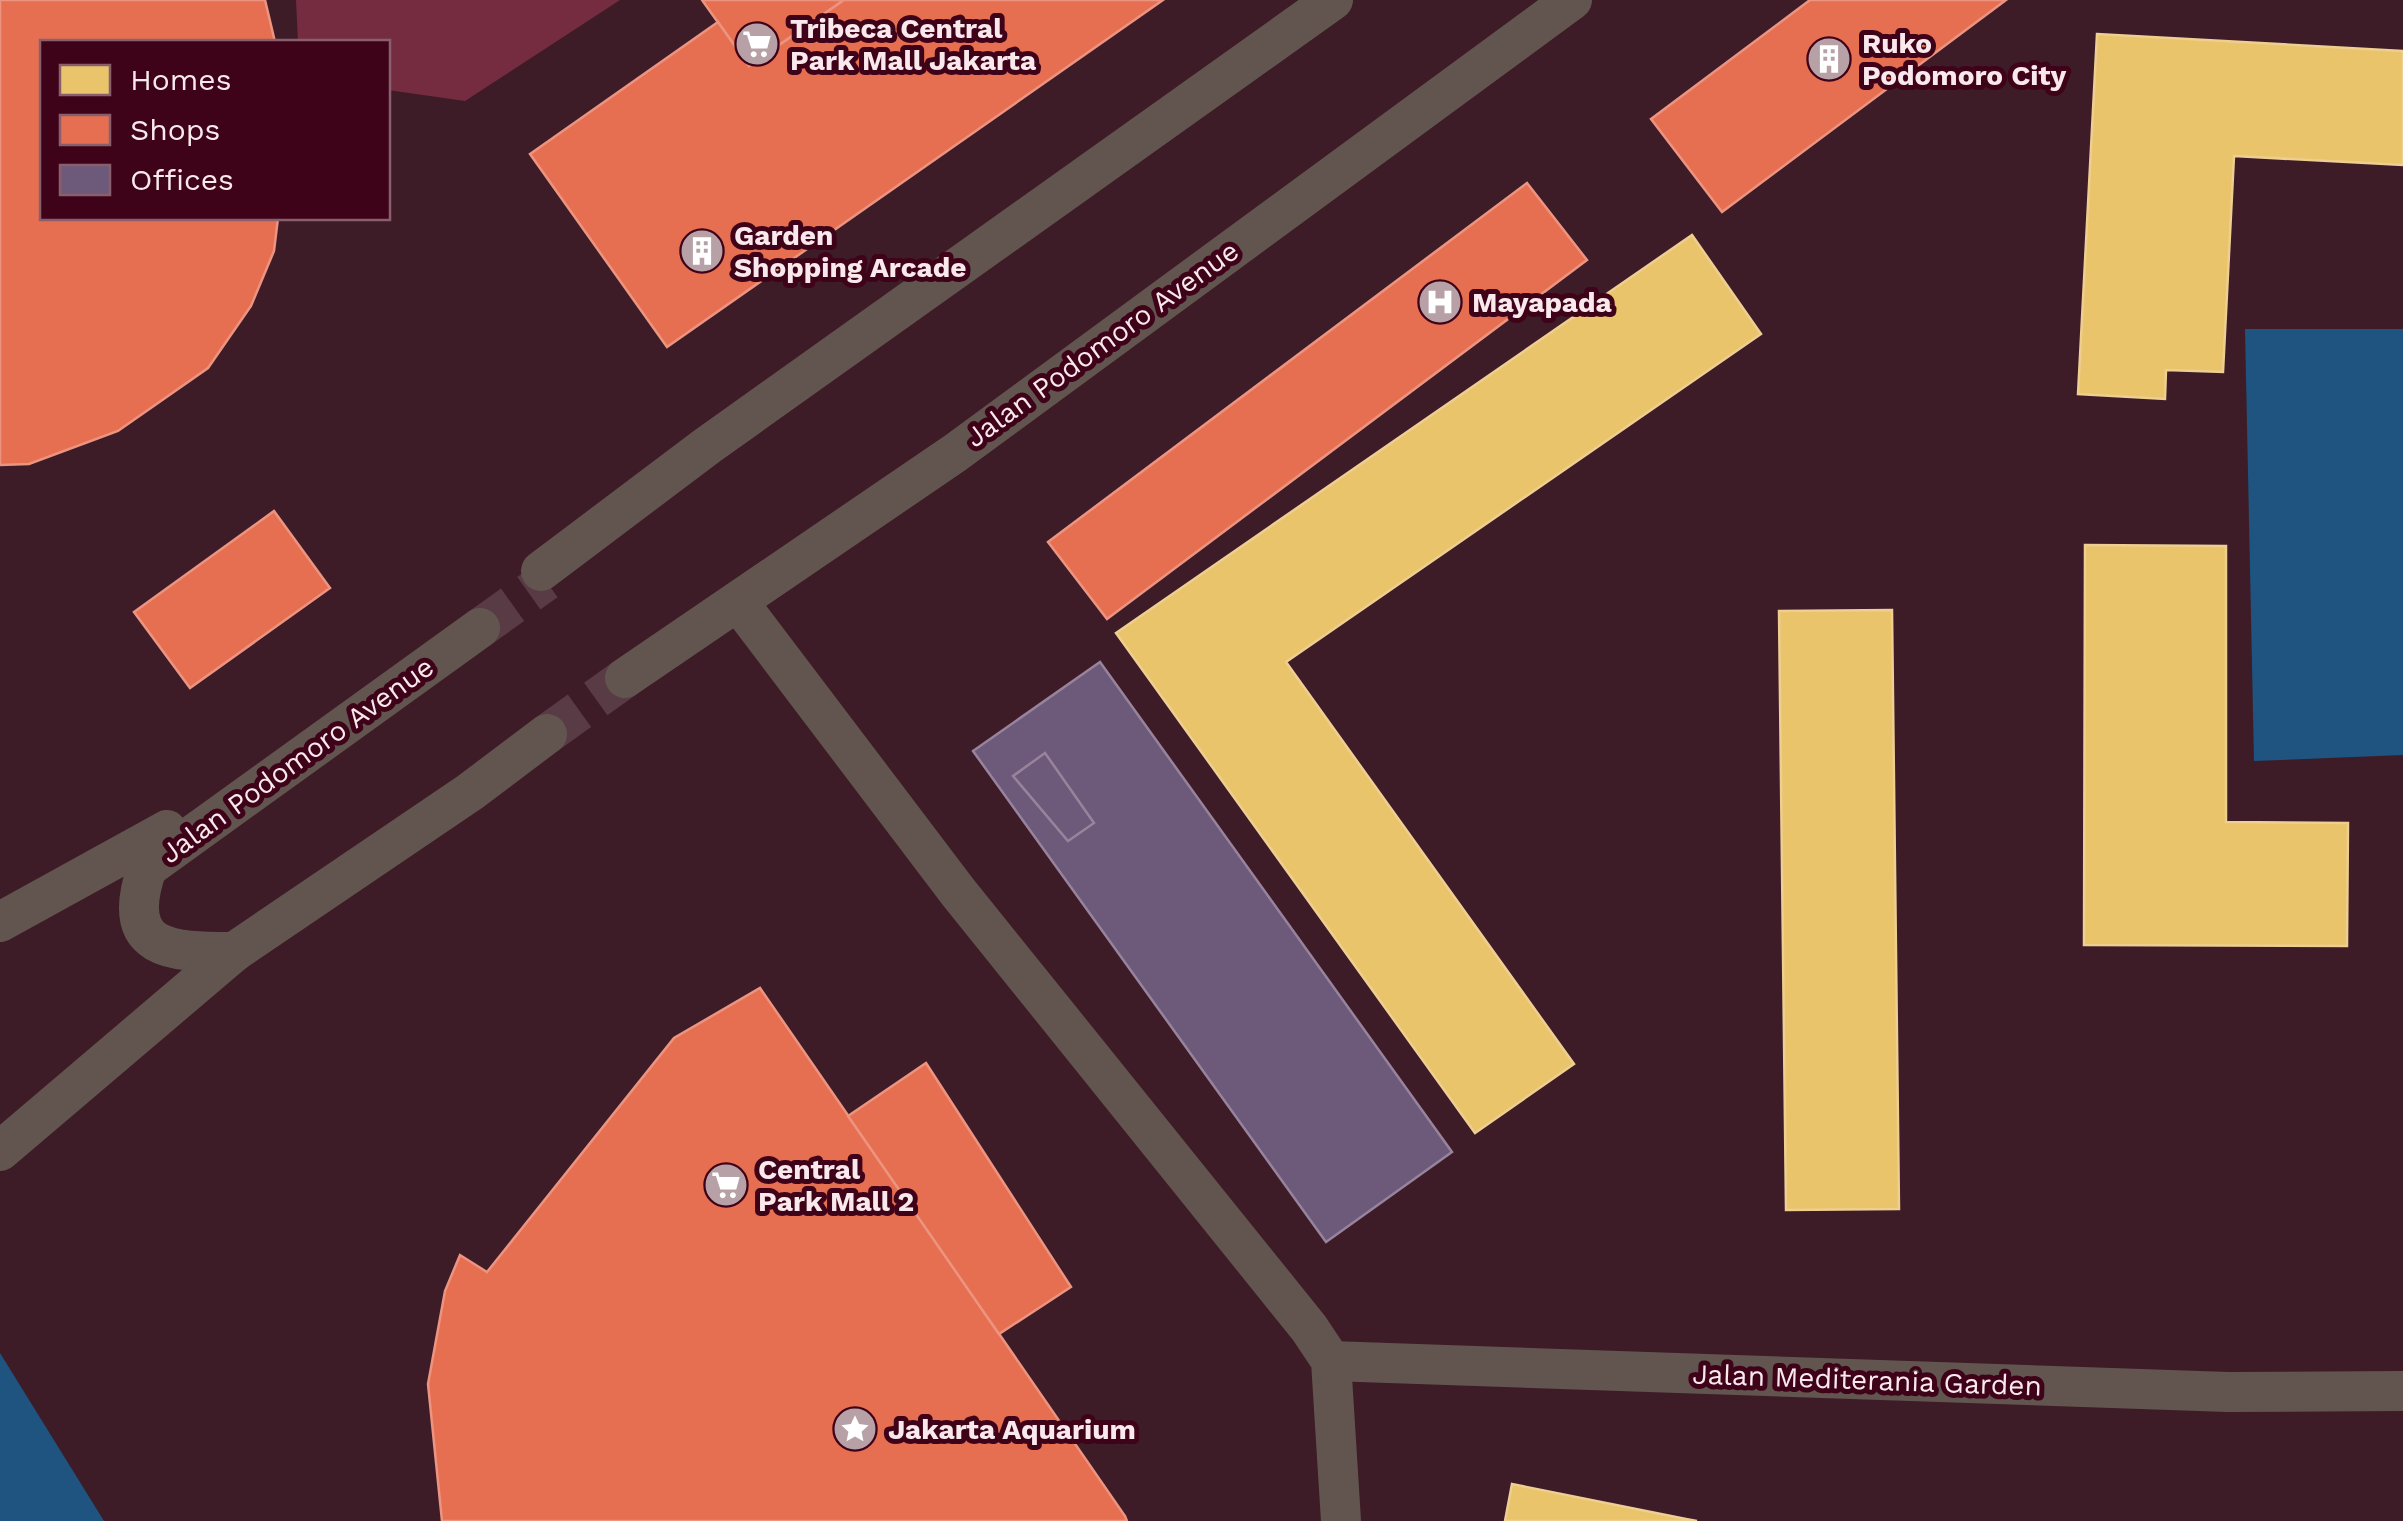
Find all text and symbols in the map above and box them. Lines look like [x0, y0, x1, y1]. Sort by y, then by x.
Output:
place label: Tribeca Central Park Mall Jakarta [790, 12, 1037, 77]
supermarket icon: Tribeca Central Park Mall Jakarta [734, 21, 780, 67]
place label: Ruko Podomoro City [1862, 27, 2067, 92]
building icon: Ruko Podomoro City [1806, 36, 1852, 82]
legend [40, 40, 390, 220]
text: Homes [130, 62, 232, 97]
text: Shops [130, 112, 220, 147]
text: Offices [130, 162, 234, 197]
place label: Garden Shopping Arcade [734, 219, 966, 284]
building icon: Garden Shopping Arcade [679, 228, 725, 274]
street label: Jalan Podomoro Avenue [959, 234, 1245, 454]
hospital icon: Mayapada [1417, 279, 1463, 325]
place label: Mayapada [1472, 286, 1612, 319]
street label: Jalan Podomoro Avenue [154, 650, 440, 870]
place label: Central Park Mall 2 [758, 1153, 914, 1218]
supermarket icon: Central Park Mall 2 [703, 1162, 749, 1208]
street label: Jalan Mediterania Garden [1692, 1357, 2042, 1403]
place icon: Jakarta Aquarium [832, 1406, 878, 1452]
place label: Jakarta Aquarium [888, 1413, 1136, 1446]

